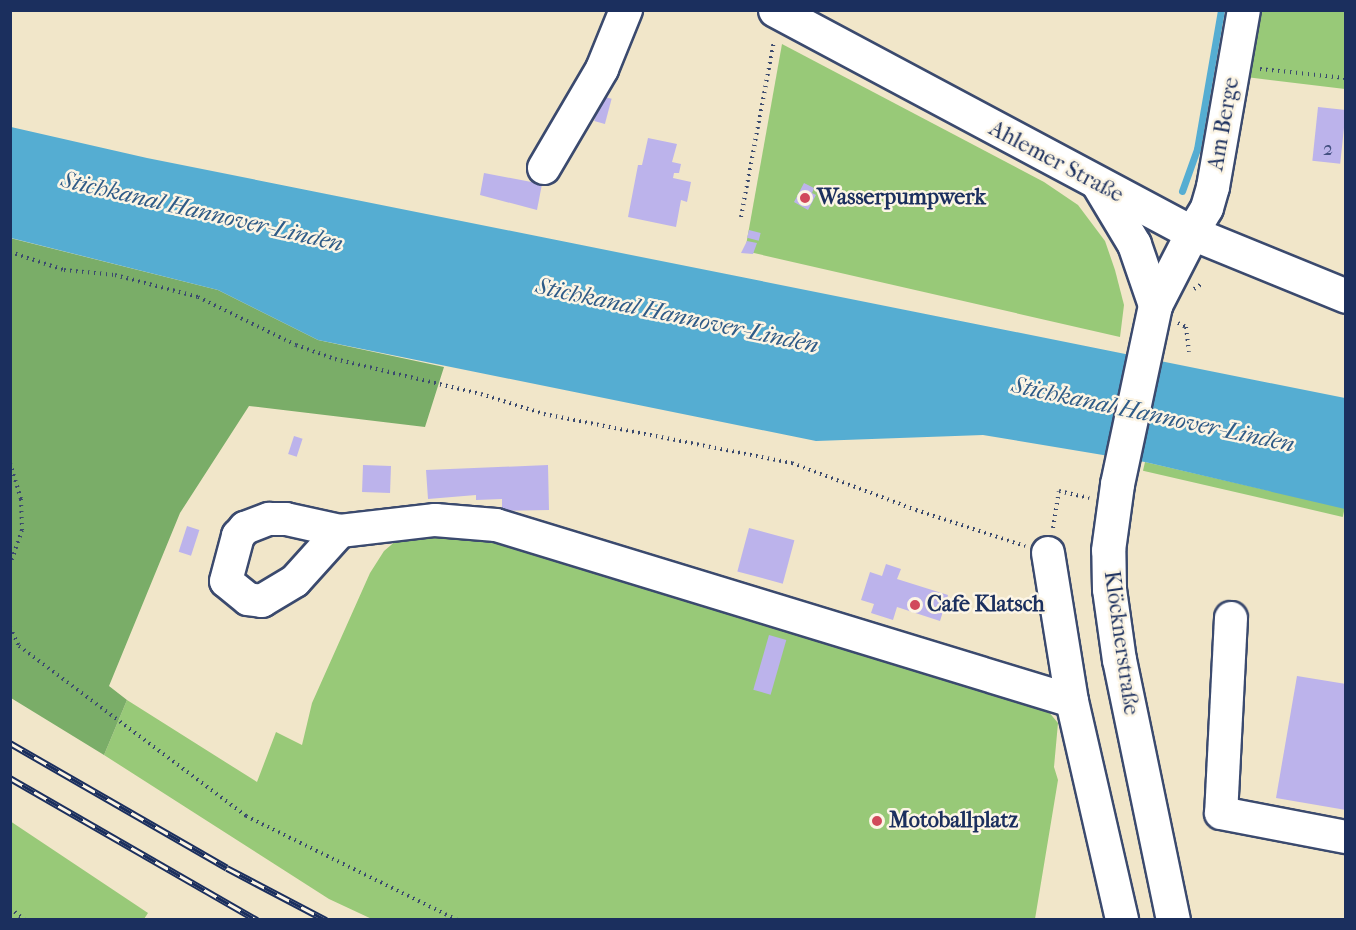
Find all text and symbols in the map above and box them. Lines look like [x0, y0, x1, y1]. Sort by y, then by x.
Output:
street label: Am Berge [1203, 75, 1245, 173]
street label: Ahlemer Straße [984, 116, 1128, 208]
house number: 2 [1323, 136, 1333, 160]
water label: Stichkanal Hannover-Linden [58, 166, 346, 258]
place label: Wasserpumpwerk [817, 185, 986, 211]
marker: Wasserpumpwerk [798, 191, 812, 205]
water label: Stichkanal Hannover-Linden [533, 272, 821, 360]
water label: Stichkanal Hannover-Linden [1009, 371, 1297, 459]
street label: Klöcknerstraße [1098, 569, 1144, 717]
place label: Cafe Klatsch [927, 592, 1045, 618]
marker: Cafe Klatsch [908, 598, 922, 612]
place label: Motoballplatz [889, 808, 1018, 834]
marker: Motoballplatz [870, 814, 884, 828]

